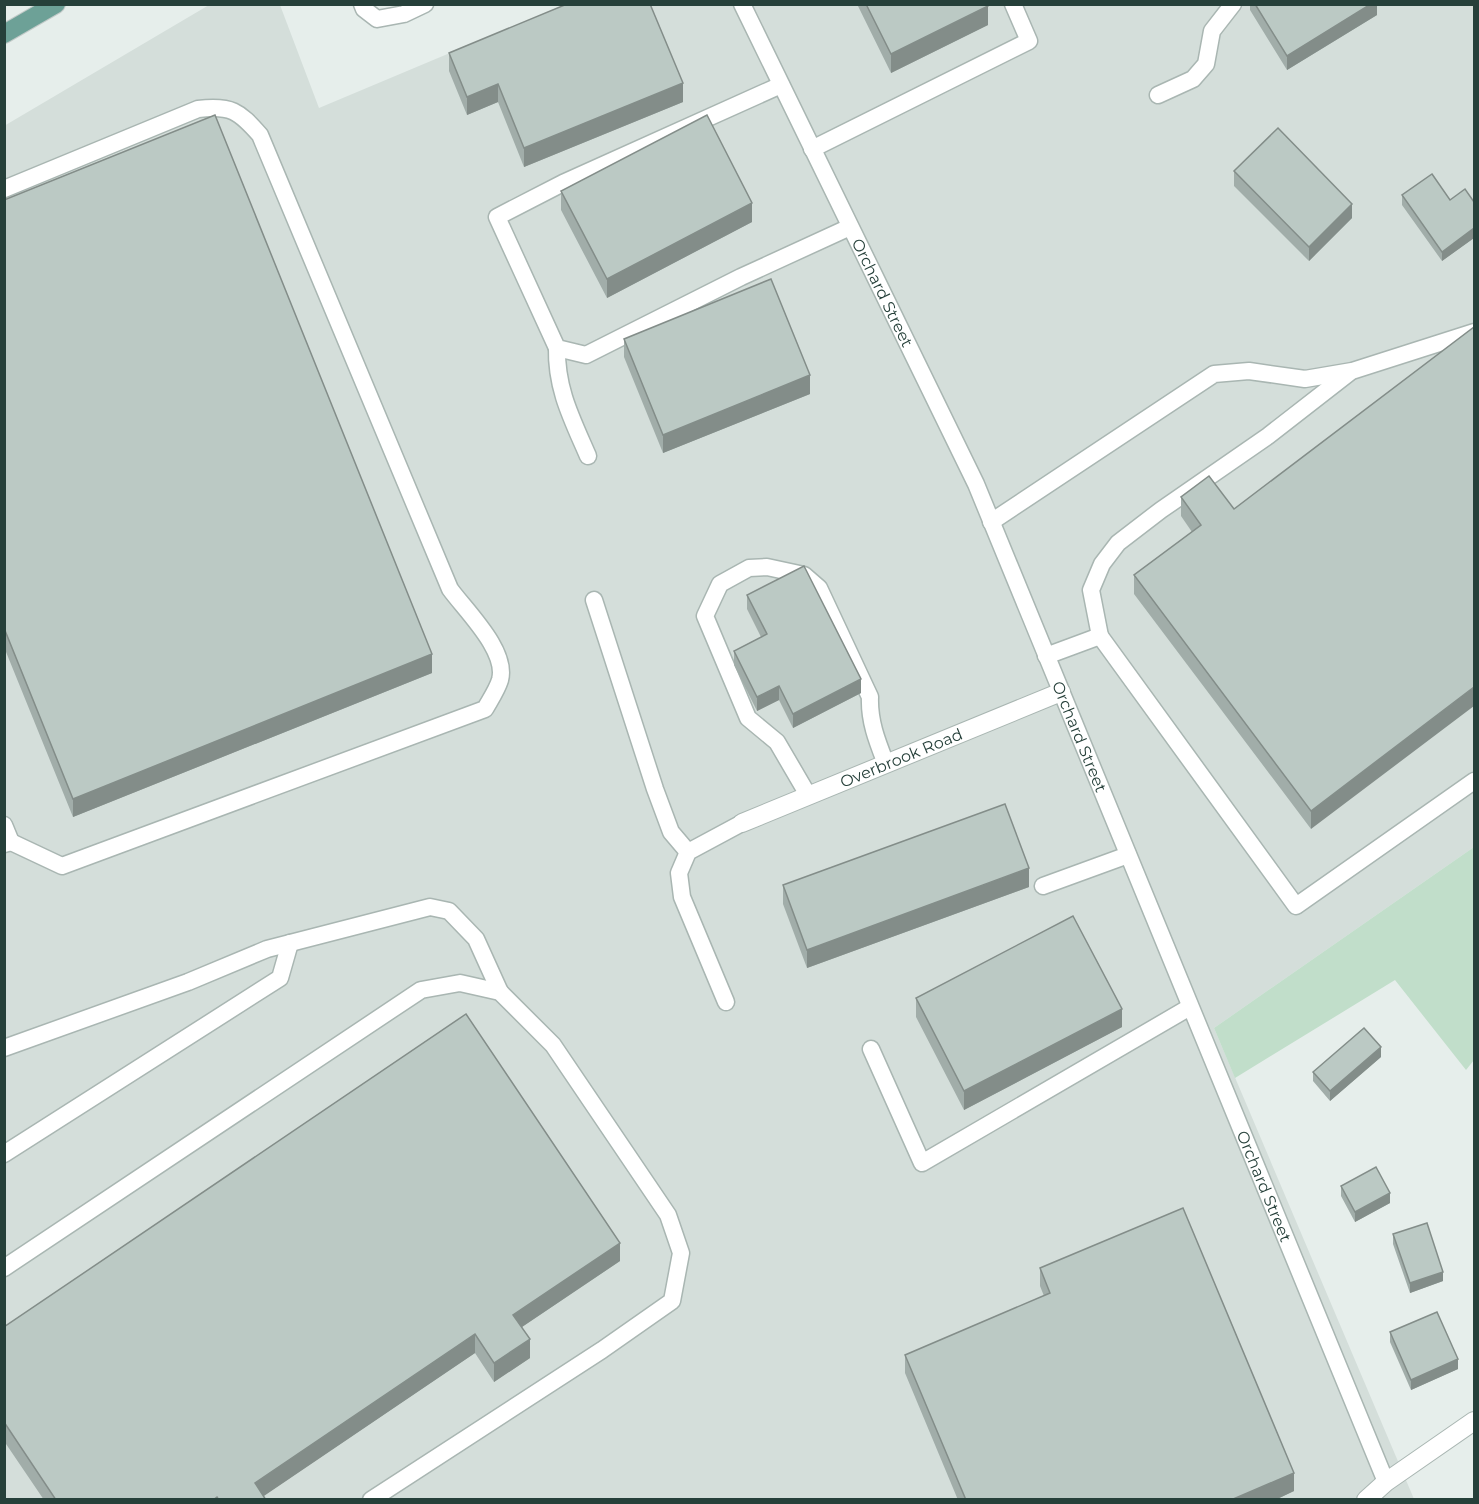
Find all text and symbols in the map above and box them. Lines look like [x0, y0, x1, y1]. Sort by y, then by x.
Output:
street label: Orchard Street [848, 235, 917, 351]
street label: Orchard Street [1048, 678, 1111, 796]
street label: Overbrook Road [837, 725, 965, 792]
street label: Orchard Street [1233, 1128, 1295, 1245]

